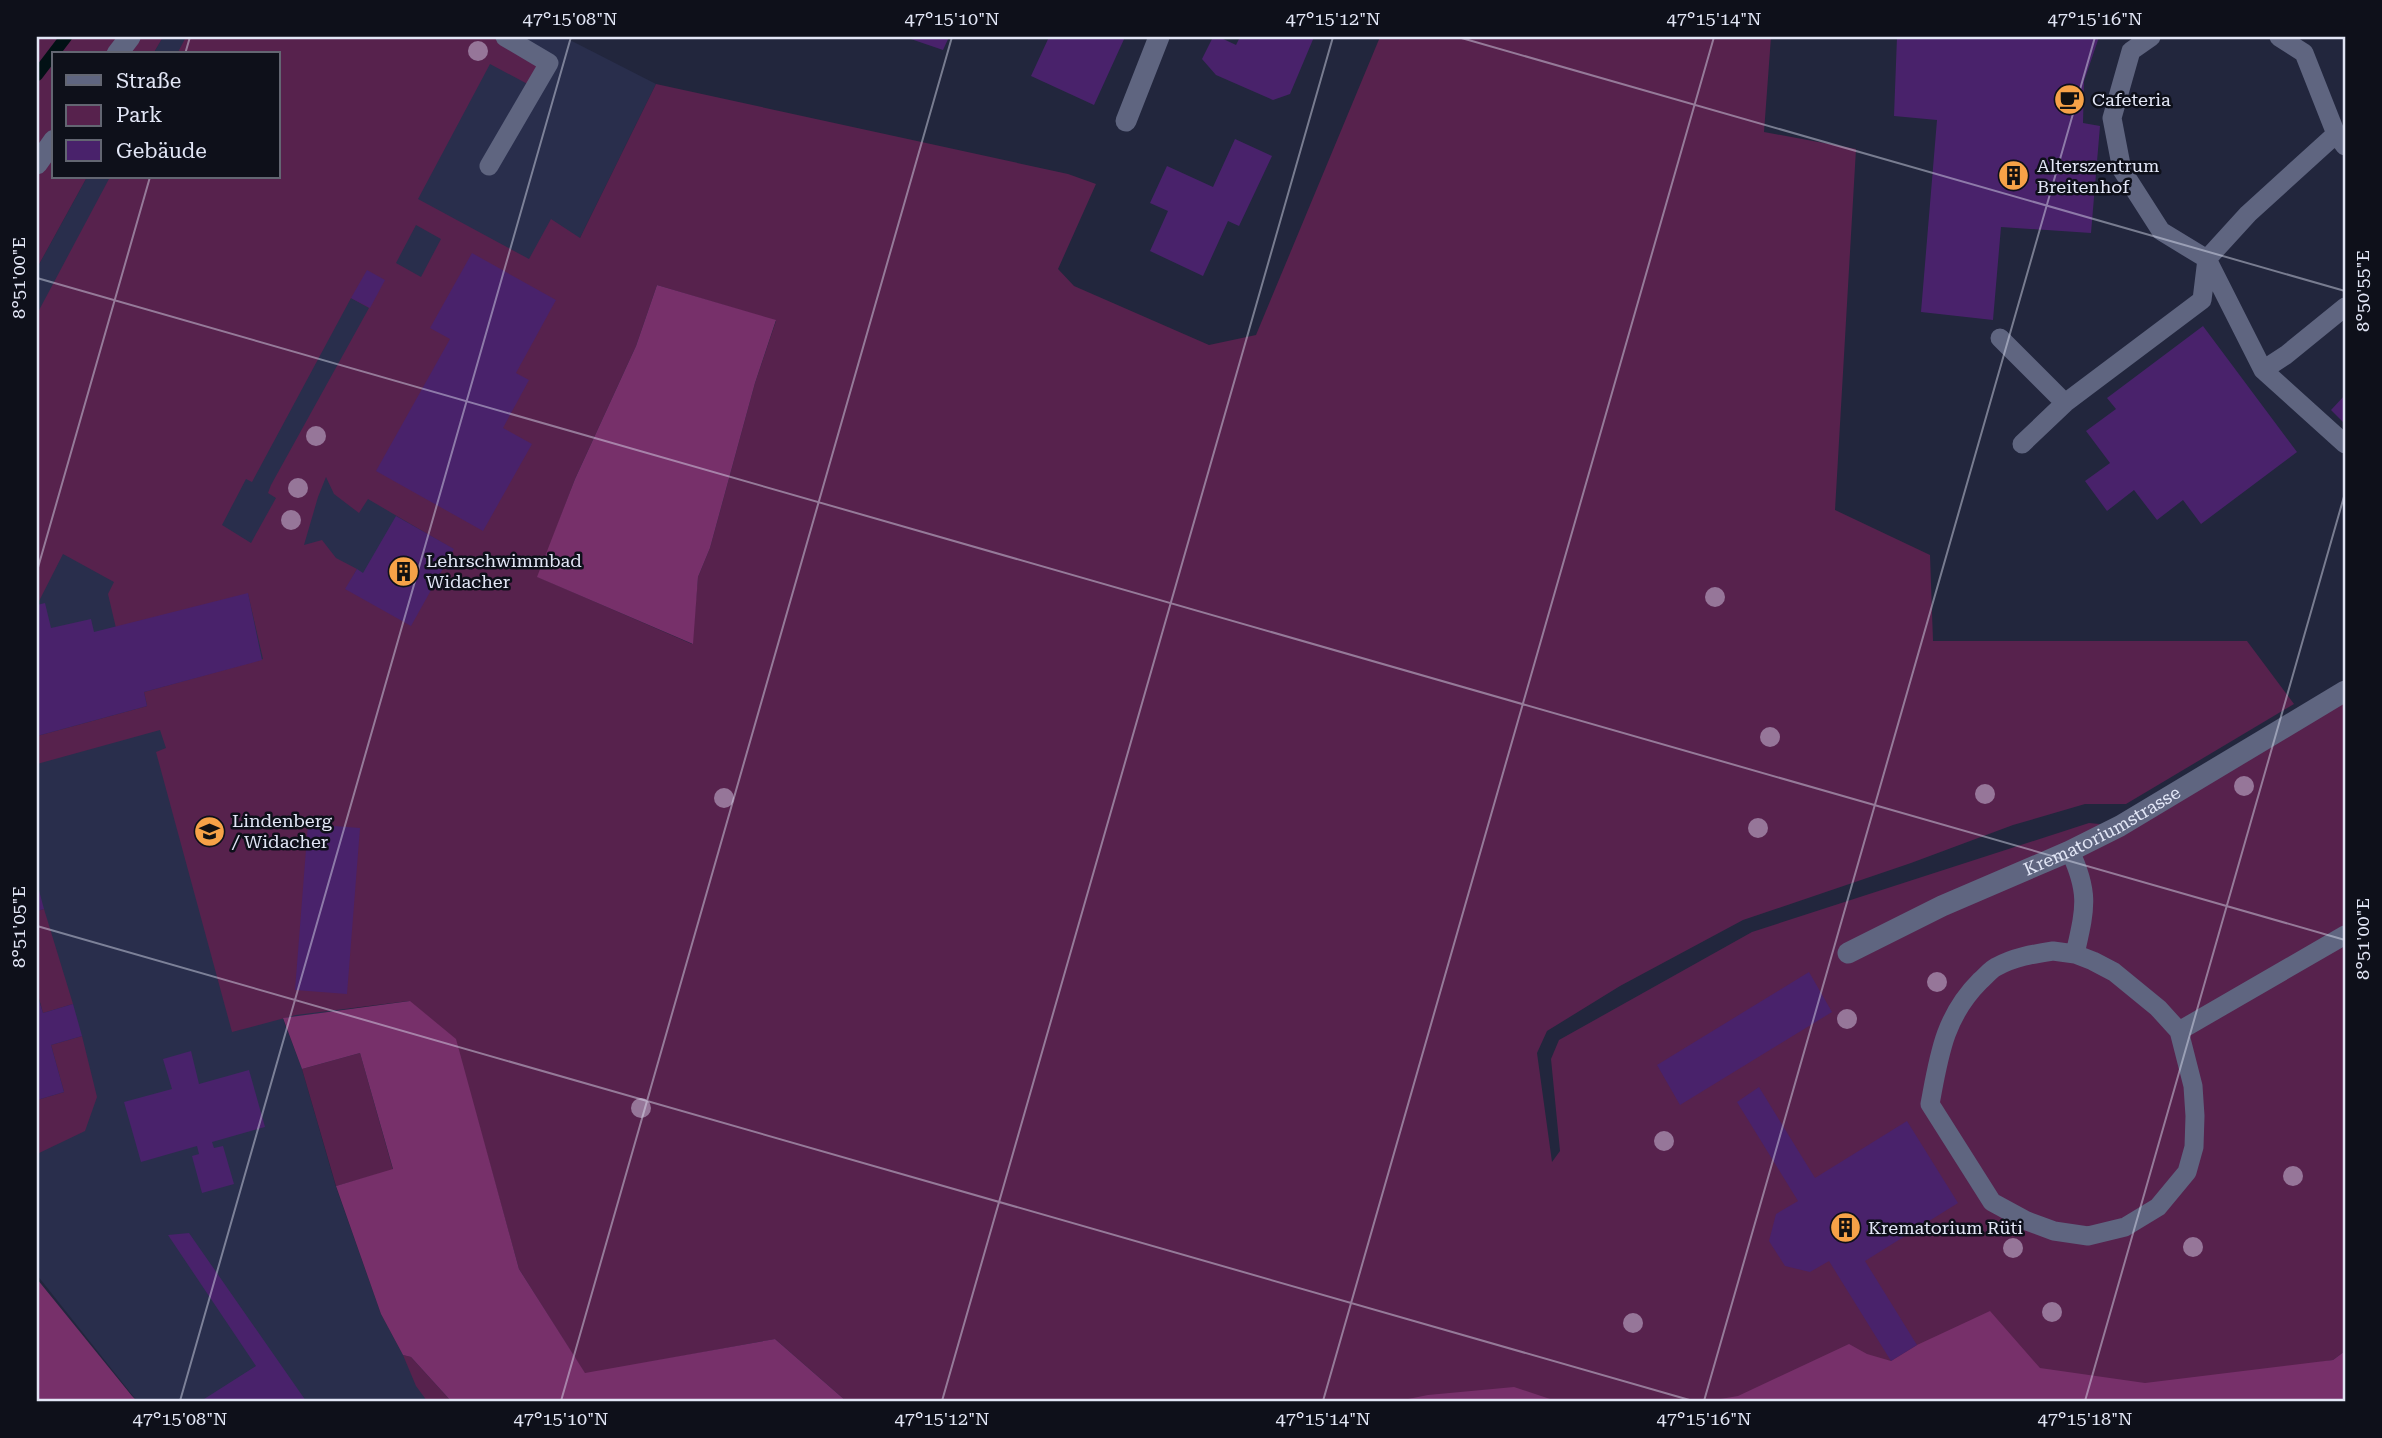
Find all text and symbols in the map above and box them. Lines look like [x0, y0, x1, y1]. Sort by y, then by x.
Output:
text: 47°15'08"N [523, 8, 617, 29]
text: 47°15'10"N [905, 8, 999, 29]
text: 47°15'12"N [1286, 8, 1380, 29]
text: 47°15'14"N [1667, 8, 1761, 29]
text: 47°15'16"N [2048, 8, 2142, 29]
legend [52, 52, 280, 178]
text: Straße [116, 69, 181, 93]
cafe icon: Cafeteria [2052, 83, 2086, 117]
place label: Cafeteria [2092, 89, 2171, 110]
text: Park [116, 103, 162, 127]
text: Gebäude [116, 139, 207, 163]
place label: Alterszentrum Breitenhof [2037, 155, 2159, 197]
building icon: Alterszentrum Breitenhof [1997, 159, 2031, 193]
text: 8°51'00"E [8, 237, 29, 319]
text: 8°50'55"E [2352, 250, 2373, 332]
place label: Lehrschwimmbad Widacher [426, 550, 582, 592]
building icon: Lehrschwimmbad Widacher [386, 554, 420, 588]
street label: Krematoriumstrasse [2020, 781, 2184, 880]
place label: Lindenberg / Widacher [231, 810, 333, 852]
school or university icon: Lindenberg / Widacher [192, 814, 226, 848]
text: 8°51'05"E [8, 886, 29, 968]
text: 8°51'00"E [2352, 898, 2373, 980]
building icon: Krematorium Rüti [1828, 1211, 1862, 1245]
place label: Krematorium Rüti [1868, 1217, 2023, 1238]
text: 47°15'08"N [133, 1408, 227, 1429]
text: 47°15'10"N [514, 1408, 608, 1429]
text: 47°15'12"N [895, 1408, 989, 1429]
text: 47°15'14"N [1276, 1408, 1370, 1429]
text: 47°15'16"N [1657, 1408, 1751, 1429]
text: 47°15'18"N [2038, 1408, 2132, 1429]

